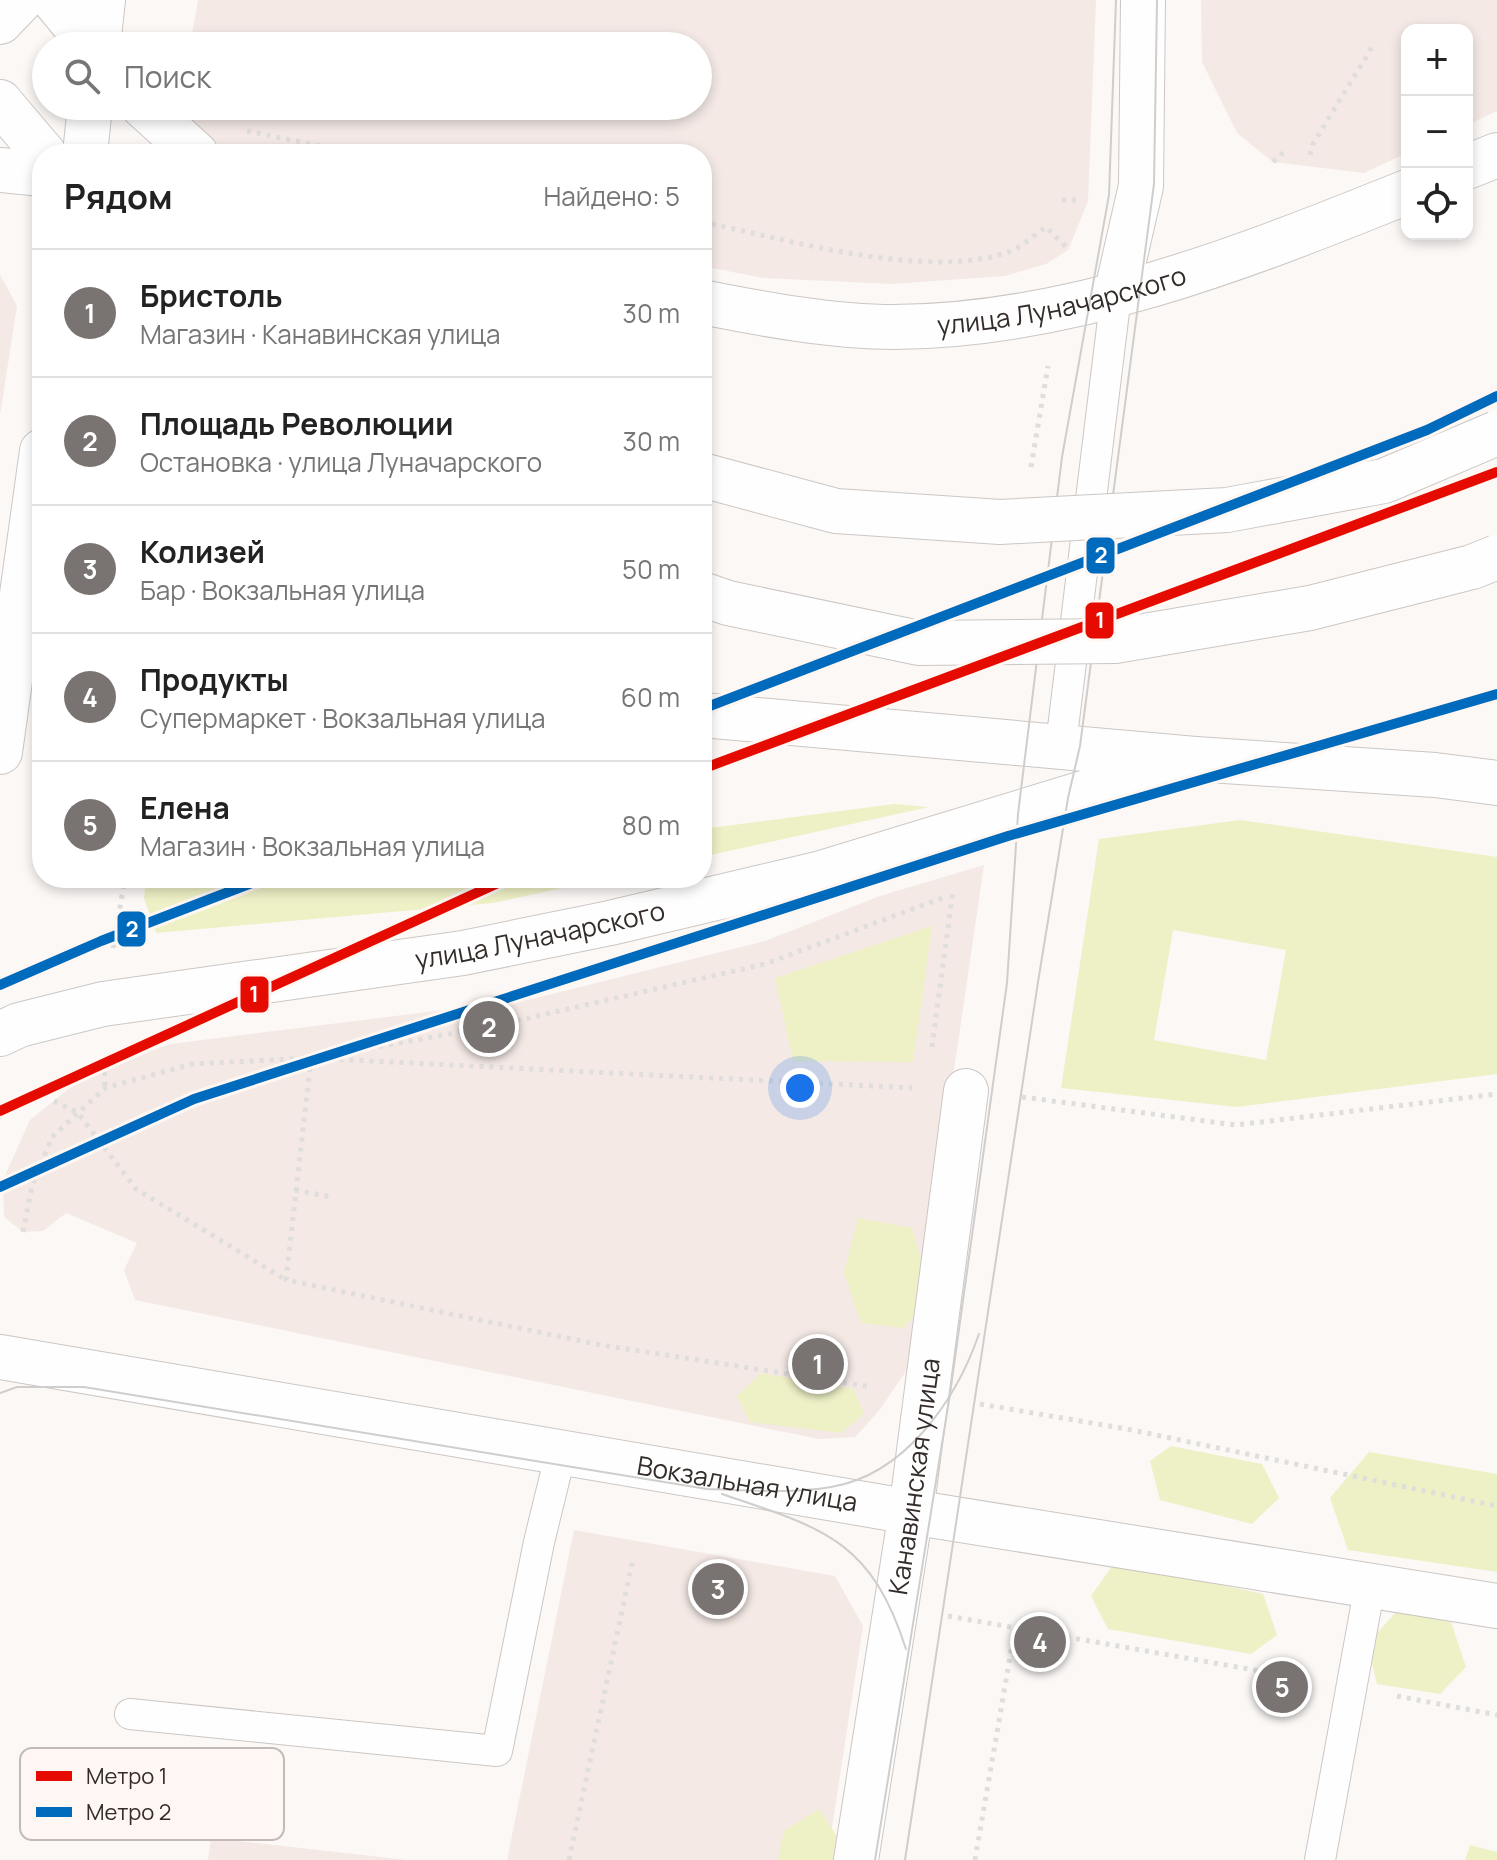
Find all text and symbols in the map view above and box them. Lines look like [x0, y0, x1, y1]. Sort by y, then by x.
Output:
map controls [1401, 24, 1473, 240]
button: + [1401, 24, 1473, 96]
search box [32, 32, 712, 120]
icon: search [60, 54, 104, 98]
text: Поиск [124, 56, 211, 97]
button: − [1401, 96, 1473, 168]
button: locate [1401, 168, 1473, 240]
text: Рядом [64, 173, 173, 219]
text: Найдено: 5 [543, 178, 680, 214]
street label: улица Луначарского [936, 257, 1190, 342]
text: Бристоль [140, 275, 282, 316]
text: 1 [84, 295, 96, 331]
text: 30 m [623, 295, 680, 331]
text: Магазин · Канавинская улица [140, 316, 500, 352]
text: Площадь Революции [140, 403, 453, 444]
text: 2 [82, 423, 98, 459]
text: 30 m [623, 423, 680, 459]
text: Остановка · улица Луначарского [140, 444, 542, 480]
text: Колизей [140, 531, 265, 572]
line badge: 2 [1085, 536, 1116, 575]
text: 2 [1094, 540, 1108, 570]
text: 3 [82, 551, 98, 587]
text: 50 m [622, 551, 680, 587]
text: Бар · Вокзальная улица [140, 572, 425, 608]
line badge: 1 [1084, 601, 1115, 640]
text: 1 [1095, 605, 1105, 635]
text: Продукты [140, 659, 289, 700]
text: 4 [82, 679, 98, 715]
text: 60 m [621, 679, 680, 715]
text: Супермаркет · Вокзальная улица [140, 700, 546, 736]
text: Елена [140, 787, 230, 828]
text: 5 [82, 807, 98, 843]
text: 80 m [622, 807, 680, 843]
text: Магазин · Вокзальная улица [140, 828, 485, 864]
street label: улица Луначарского [413, 892, 668, 977]
line badge: 2 [116, 910, 147, 948]
text: 2 [125, 914, 139, 944]
line badge: 1 [239, 975, 270, 1014]
text: 1 [249, 979, 259, 1009]
pin: 2 [463, 997, 515, 1057]
your location [780, 1068, 820, 1108]
pin: 1 [792, 1334, 844, 1394]
street label: Канавинская улица [879, 1356, 948, 1597]
street label: Вокзальная улица [634, 1447, 860, 1520]
pin: 3 [692, 1559, 744, 1619]
pin: 4 [1014, 1612, 1066, 1672]
pin: 5 [1256, 1657, 1308, 1717]
legend [20, 1748, 284, 1840]
text: Метро 1 [86, 1761, 167, 1791]
text: Метро 2 [86, 1797, 171, 1827]

